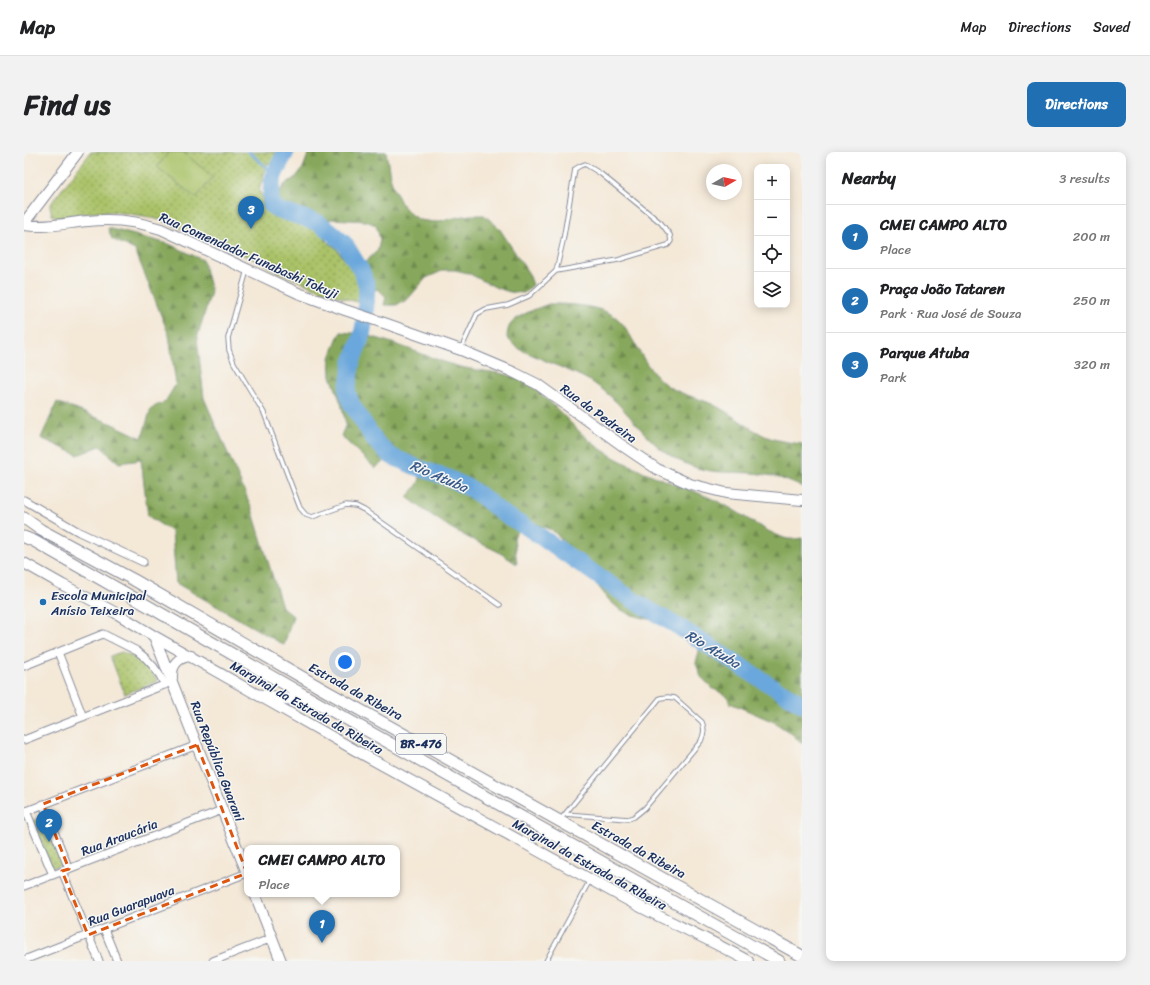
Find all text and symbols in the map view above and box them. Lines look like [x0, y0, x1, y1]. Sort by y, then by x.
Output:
text: Map [20, 11, 55, 44]
text: Map [960, 15, 986, 40]
text: Directions [1008, 15, 1071, 40]
text: Saved [1093, 15, 1130, 40]
text: Find us [24, 80, 111, 129]
button: Directions [1027, 82, 1126, 127]
text: Nearby [842, 163, 896, 193]
north arrow [706, 164, 742, 200]
map controls [754, 164, 790, 308]
button: + [754, 164, 790, 200]
text: 3 results [1059, 167, 1110, 190]
pin: 3 [238, 196, 264, 229]
button: − [754, 200, 790, 236]
street label: Rua Comendador Funabashi Tokuji [156, 206, 342, 306]
text: CMEI CAMPO ALTO [880, 212, 1007, 238]
text: 1 [852, 225, 858, 248]
text: 200 m [1073, 225, 1110, 248]
button: locate [754, 236, 790, 272]
text: Place [880, 238, 911, 261]
button: layers [754, 272, 790, 308]
text: Praça João Tataren [880, 276, 1005, 302]
text: 2 [851, 289, 859, 312]
text: 250 m [1073, 289, 1110, 312]
text: Park · Rua José de Souza [880, 302, 1022, 325]
text: Parque Atuba [880, 340, 969, 366]
text: 3 [851, 353, 859, 376]
text: 320 m [1074, 353, 1110, 376]
text: Park [880, 366, 907, 389]
street label: Rua da Pedreira [555, 378, 642, 450]
water label: Rio Atuba [406, 453, 472, 500]
place label: Escola Municipal Anísio Teixeira [50, 584, 147, 622]
marker: Escola Municipal Anísio Teixeira [38, 597, 48, 607]
water label: Rio Atuba [680, 623, 746, 676]
your location [335, 652, 355, 672]
street label: Marginal da Estrada da Ribeira [226, 654, 388, 761]
street label: Estrada da Ribeira [304, 656, 408, 727]
street label: Rua República Guarani [184, 698, 251, 825]
road number: BR-476 [396, 734, 446, 754]
pin: 2 [36, 809, 62, 842]
street label: Rua Araucária [77, 812, 161, 863]
street label: Marginal da Estrada da Ribeira [508, 812, 672, 917]
street label: Estrada da Ribeira [587, 814, 691, 885]
popup [244, 845, 400, 897]
text: CMEI CAMPO ALTO [258, 847, 386, 873]
text: Place [258, 873, 290, 896]
street label: Rua Guarapuava [85, 878, 178, 933]
pin: 1 [309, 910, 335, 943]

